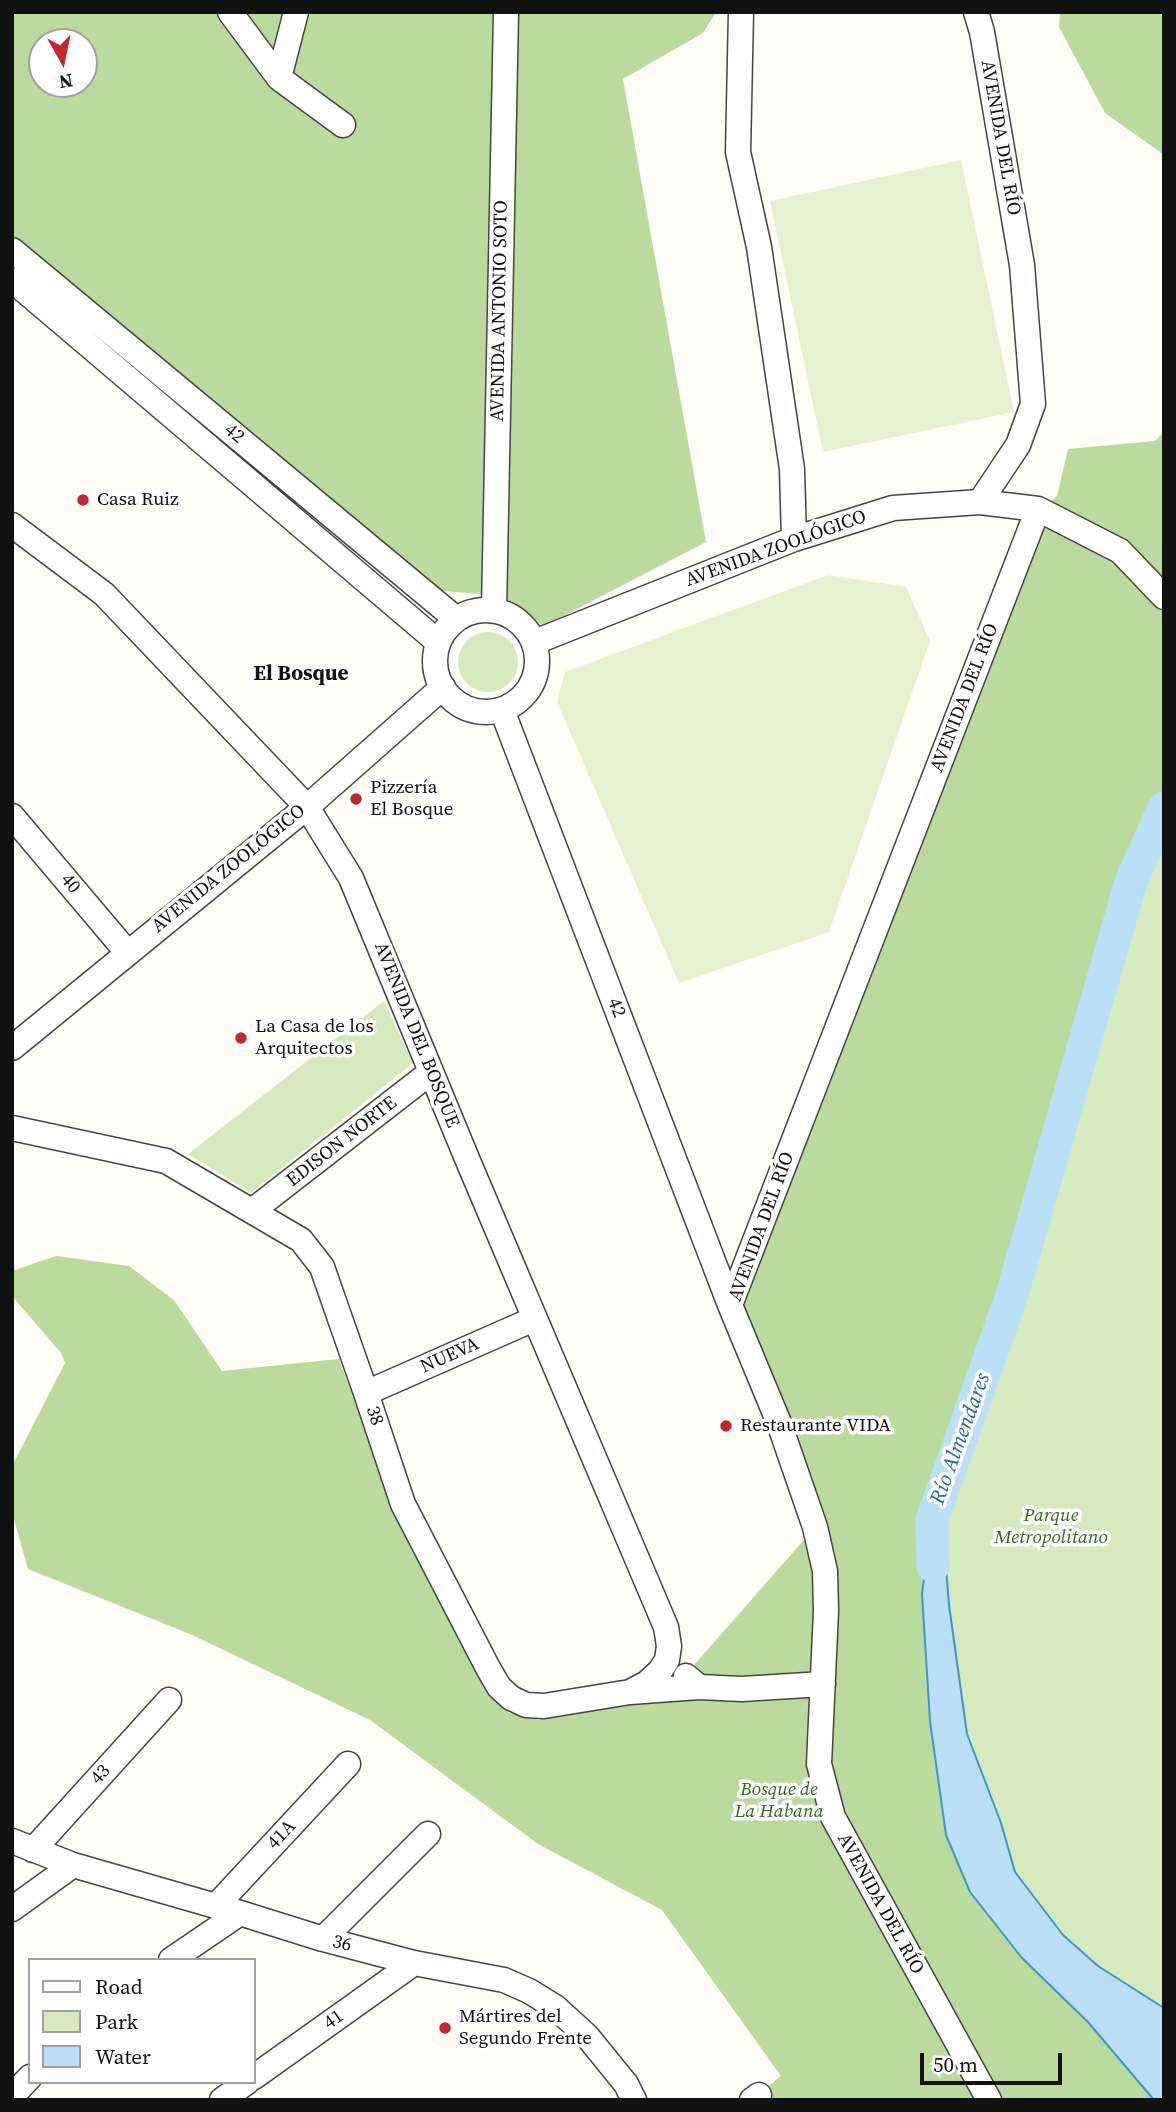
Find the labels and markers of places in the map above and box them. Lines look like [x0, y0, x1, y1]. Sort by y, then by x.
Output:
place label: Casa Ruiz [97, 489, 179, 511]
marker: Casa Ruiz [75, 492, 91, 508]
place label: Pizzería El Bosque [370, 777, 453, 821]
marker: Pizzería El Bosque [348, 791, 364, 807]
place label: La Casa de los Arquitectos [255, 1016, 374, 1060]
marker: La Casa de los Arquitectos [233, 1030, 249, 1046]
place label: Restaurante VIDA [740, 1415, 891, 1437]
marker: Restaurante VIDA [718, 1418, 734, 1434]
place label: Mártires del Segundo Frente [459, 2006, 592, 2050]
marker: Mártires del Segundo Frente [437, 2020, 453, 2036]

